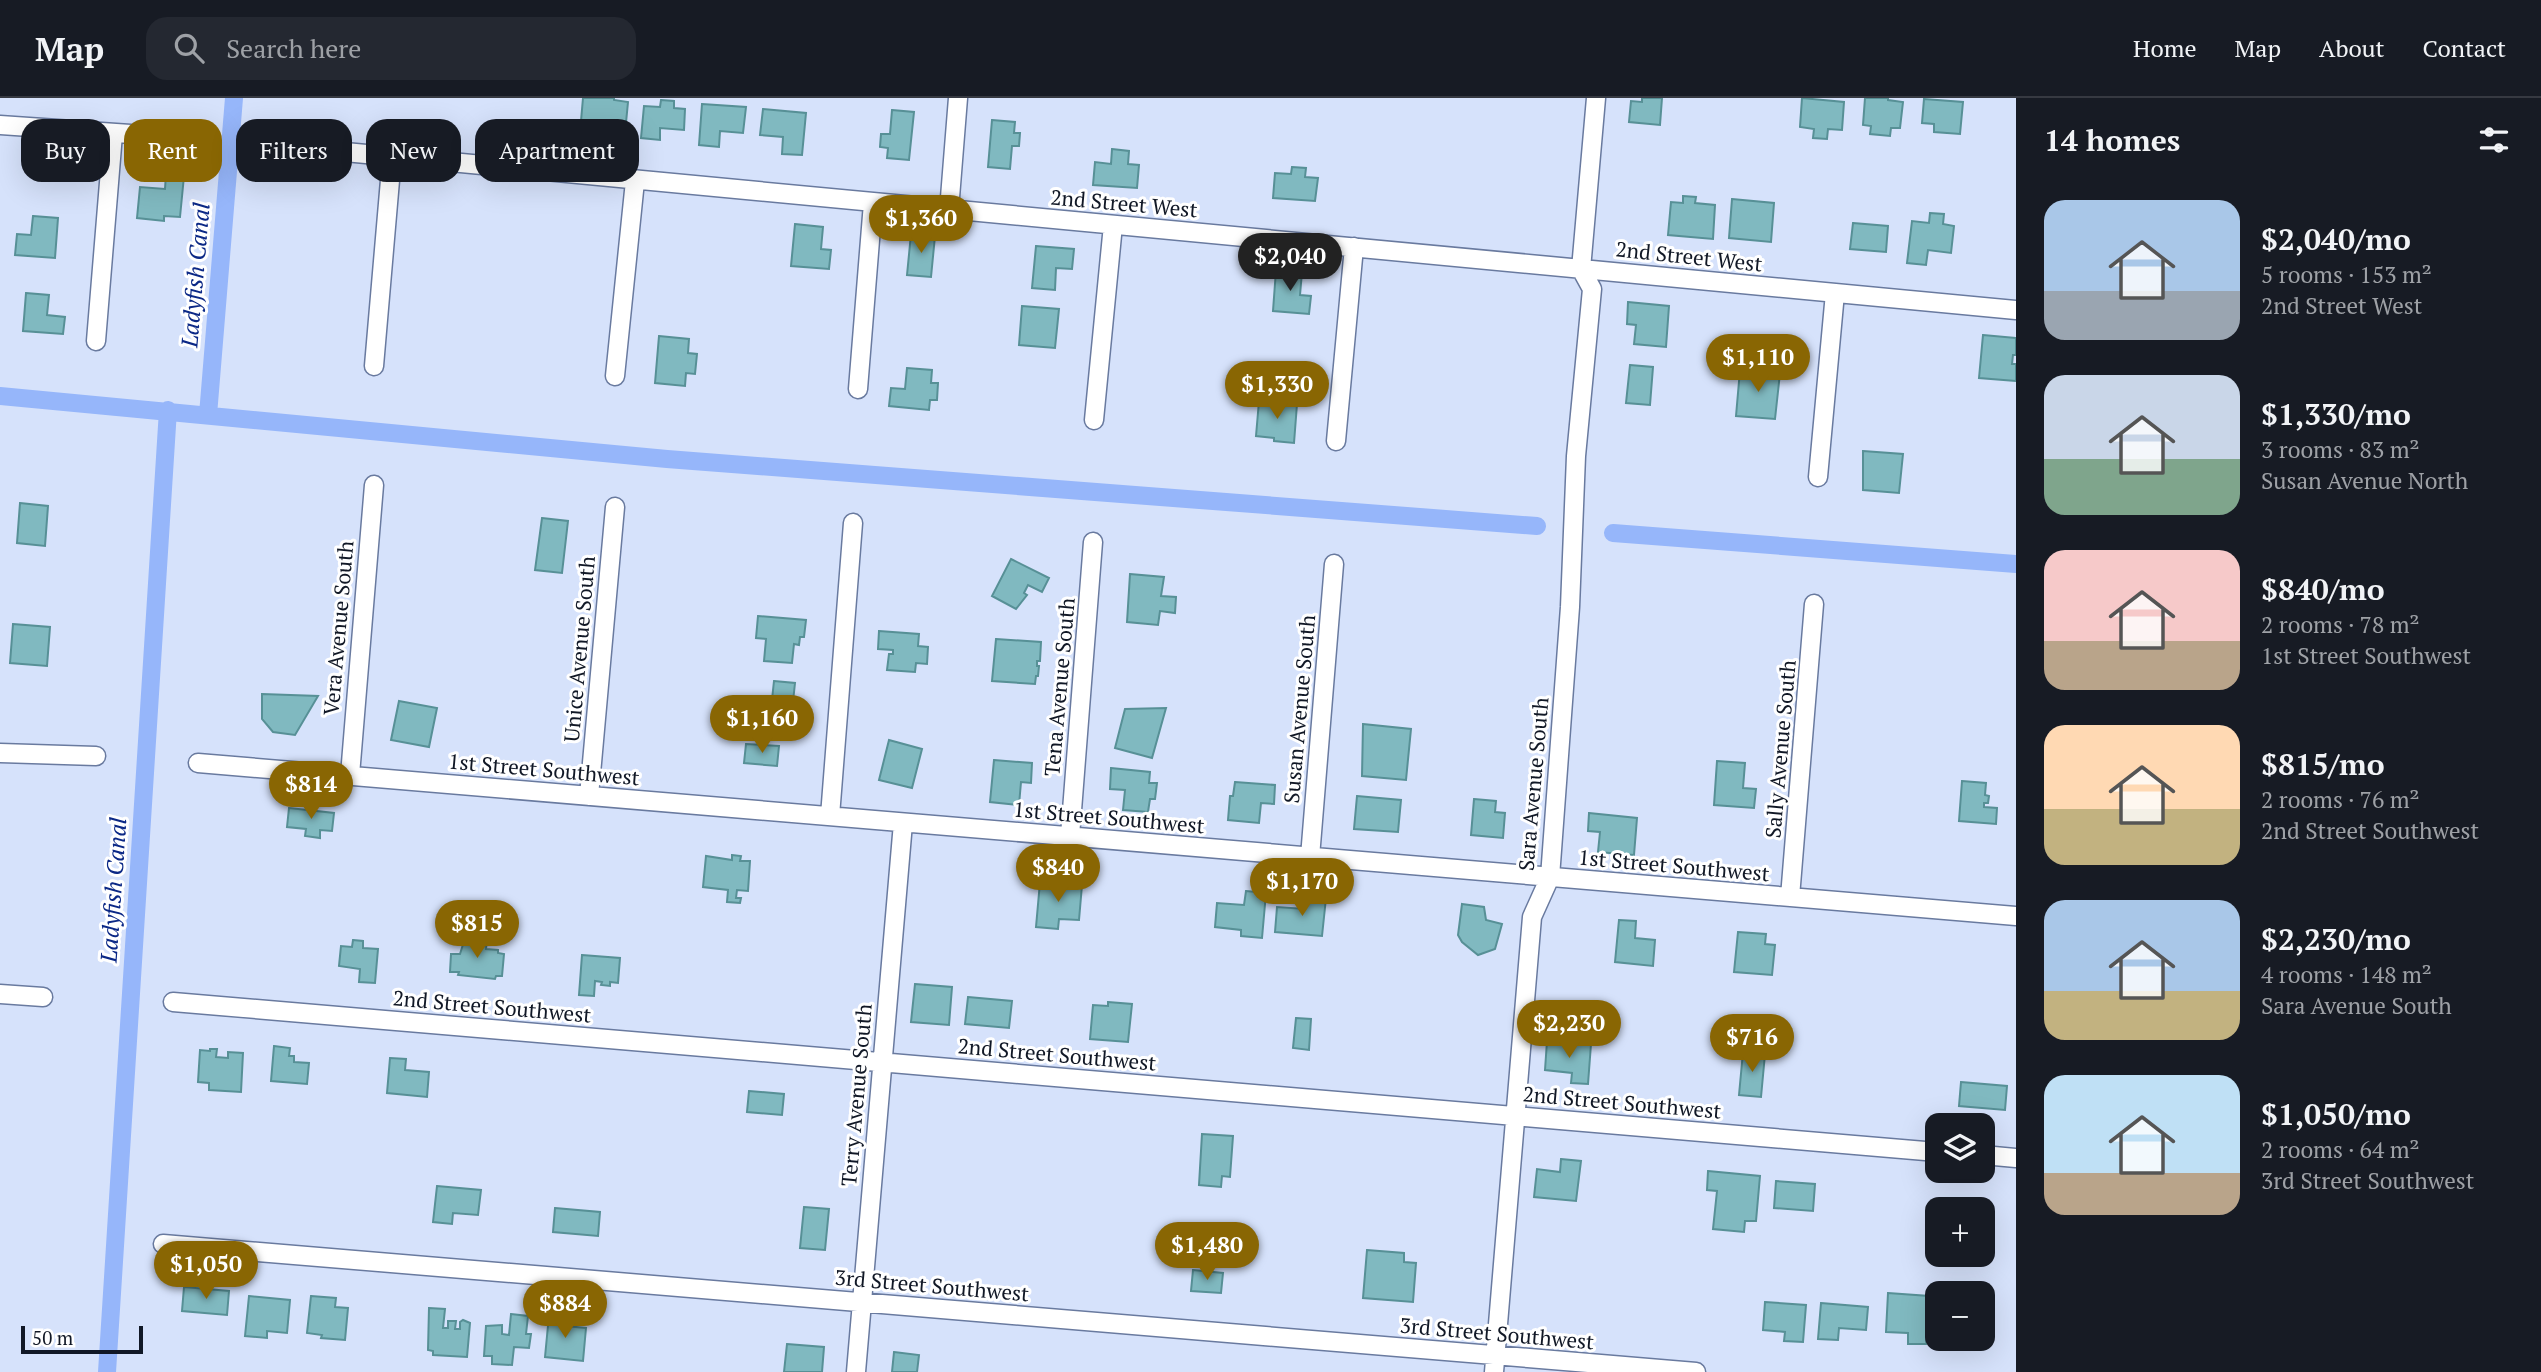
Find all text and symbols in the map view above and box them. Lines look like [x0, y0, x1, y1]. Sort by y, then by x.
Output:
search box [146, 17, 636, 80]
text: Map [35, 27, 104, 70]
icon: search [170, 29, 208, 67]
text: Search here [226, 31, 361, 65]
text: Home [2133, 32, 2197, 64]
text: Map [2235, 32, 2281, 64]
text: About [2319, 32, 2385, 64]
text: Contact [2423, 32, 2506, 64]
chip: Buy [21, 119, 110, 182]
chip: Rent [124, 119, 222, 182]
chip: Filters [236, 119, 352, 182]
chip: New [366, 119, 461, 182]
chip: Apartment [475, 119, 639, 182]
text: 14 homes [2044, 120, 2180, 160]
icon: filters [2475, 121, 2513, 159]
street label: 2nd Street West [1049, 183, 1199, 223]
pin: $1,360 [864, 195, 978, 255]
water label: Ladyfish Canal [173, 201, 217, 350]
text: $1,360 [885, 202, 957, 233]
text: $2,040/mo [2261, 219, 2411, 259]
icon: home [2100, 228, 2184, 312]
pin: $2,040 [1233, 234, 1347, 293]
street label: 2nd Street West [1614, 234, 1764, 278]
text: $2,040 [1254, 240, 1326, 271]
text: 5 rooms · 153 m² [2261, 259, 2432, 290]
text: 2nd Street West [2261, 290, 2422, 321]
pin: $1,110 [1701, 334, 1815, 394]
text: $1,110 [1722, 341, 1794, 372]
pin: $1,330 [1220, 362, 1334, 421]
text: $1,330 [1241, 368, 1313, 399]
text: $1,330/mo [2261, 394, 2411, 434]
icon: home [2100, 403, 2184, 487]
text: 3 rooms · 83 m² [2261, 434, 2420, 465]
text: Susan Avenue North [2261, 465, 2468, 496]
street label: Vera Avenue South [316, 539, 360, 717]
street label: Unice Avenue South [557, 555, 601, 743]
text: $840/mo [2261, 569, 2385, 609]
icon: home [2100, 578, 2184, 662]
street label: Tena Avenue South [1037, 597, 1081, 777]
text: 2 rooms · 78 m² [2261, 609, 2420, 640]
street label: Susan Avenue South [1277, 614, 1321, 804]
text: 1st Street Southwest [2261, 640, 2471, 671]
street label: Sally Avenue South [1758, 659, 1802, 839]
pin: $1,160 [705, 696, 819, 755]
street label: Sara Avenue South [1511, 696, 1555, 872]
text: $1,160 [726, 702, 798, 733]
text: $815/mo [2261, 744, 2385, 784]
street label: 1st Street Southwest [447, 747, 641, 791]
icon: home [2100, 753, 2184, 837]
pin: $814 [270, 762, 352, 821]
text: $814 [285, 768, 337, 799]
text: 2 rooms · 76 m² [2261, 784, 2420, 815]
street label: 1st Street Southwest [1012, 795, 1206, 839]
text: 2nd Street Southwest [2261, 815, 2479, 846]
water label: Ladyfish Canal [92, 816, 134, 964]
street label: 1st Street Southwest [1577, 843, 1771, 887]
pin: $840 [1017, 844, 1099, 904]
text: $840 [1032, 851, 1084, 882]
pin: $1,170 [1245, 858, 1359, 918]
text: $1,170 [1266, 865, 1338, 896]
pin: $815 [436, 900, 518, 960]
text: $815 [451, 907, 503, 938]
text: $2,230/mo [2261, 919, 2411, 959]
icon: home [2100, 928, 2184, 1012]
text: 4 rooms · 148 m² [2261, 959, 2432, 990]
street label: 2nd Street Southwest [392, 983, 593, 1029]
text: Sara Avenue South [2261, 990, 2452, 1021]
pin: $2,230 [1512, 1000, 1626, 1060]
street label: Terry Avenue South [834, 1003, 878, 1187]
text: $2,230 [1533, 1007, 1605, 1038]
pin: $716 [1711, 1014, 1793, 1074]
text: $716 [1726, 1021, 1778, 1052]
street label: 2nd Street Southwest [957, 1031, 1158, 1077]
street label: 2nd Street Southwest [1522, 1079, 1723, 1125]
text: $1,050/mo [2261, 1094, 2411, 1134]
icon: home [2100, 1103, 2184, 1187]
map controls [1925, 1113, 1995, 1351]
button: layers [1925, 1113, 1995, 1183]
text: 2 rooms · 64 m² [2261, 1134, 2420, 1165]
text: 3rd Street Southwest [2261, 1165, 2474, 1196]
button: + [1925, 1197, 1995, 1267]
pin: $1,480 [1150, 1222, 1264, 1282]
text: $1,480 [1171, 1229, 1243, 1260]
pin: $1,050 [149, 1242, 263, 1301]
text: $1,050 [170, 1248, 242, 1279]
street label: 3rd Street Southwest [834, 1263, 1030, 1307]
pin: $884 [524, 1280, 606, 1340]
button: − [1925, 1281, 1995, 1351]
text: $884 [539, 1287, 591, 1318]
street label: 3rd Street Southwest [1399, 1311, 1595, 1355]
scale bar [21, 1323, 144, 1355]
text: 50 m [32, 1325, 73, 1350]

